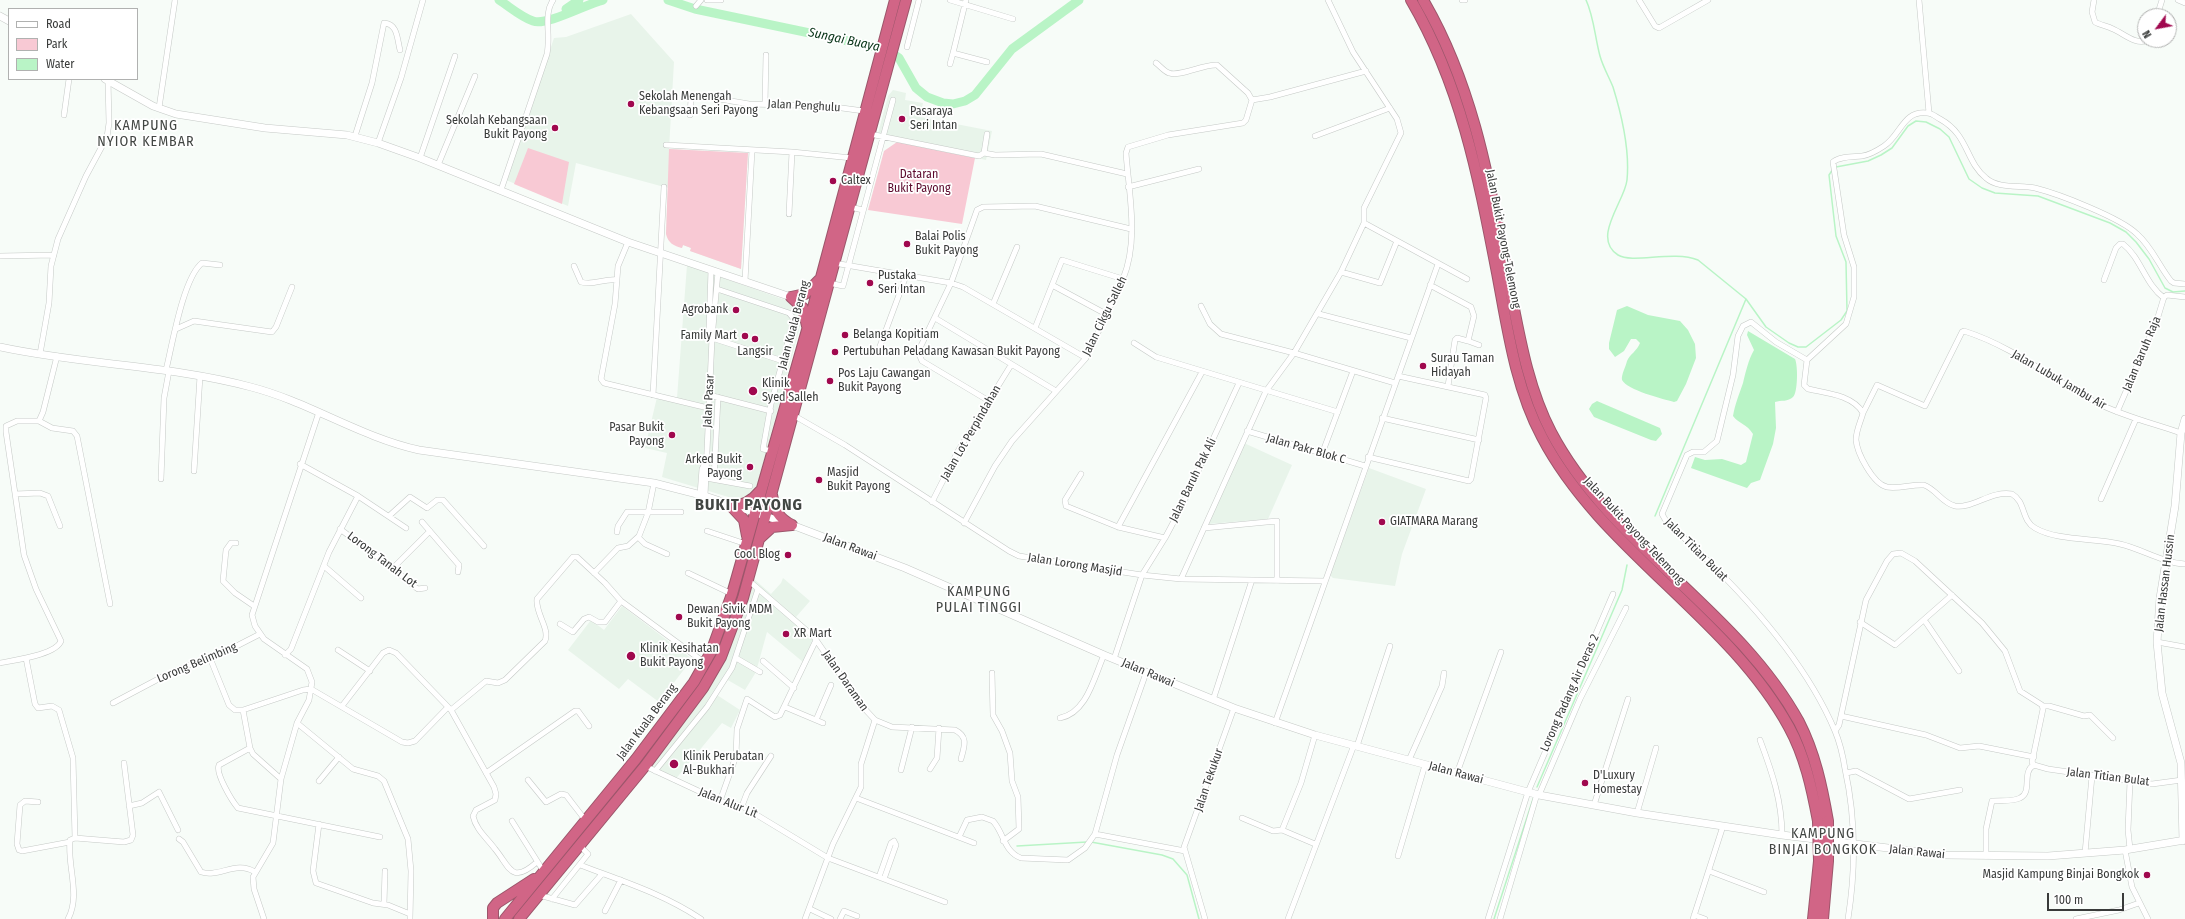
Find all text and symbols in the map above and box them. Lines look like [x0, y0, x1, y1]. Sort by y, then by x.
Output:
legend [8, 8, 138, 80]
north arrow [2137, 8, 2177, 48]
text: Road [46, 17, 71, 31]
water label: Sungai Buaya [807, 25, 881, 55]
text: N [2140, 28, 2155, 40]
text: Park [46, 37, 67, 51]
text: Water [46, 57, 74, 71]
place label: Sekolah Menengah Kebangsaan Seri Payong [639, 90, 758, 118]
street label: Jalan Penghulu [767, 97, 841, 115]
marker: Sekolah Menengah Kebangsaan Seri Payong [626, 99, 636, 109]
place label: Pasaraya Seri Intan [910, 105, 957, 133]
place label: Sekolah Kebangsaan Bukit Payong [446, 114, 547, 142]
marker: Pasaraya Seri Intan [897, 114, 907, 124]
district label: KAMPUNG NYIOR KEMBAR [97, 118, 195, 150]
marker: Sekolah Kebangsaan Bukit Payong [550, 123, 560, 133]
park label: Dataran Bukit Payong [887, 168, 951, 196]
street label: Jalan Bukit Payong-Telemong [1482, 168, 1524, 310]
place label: Caltex [841, 174, 871, 188]
marker: Caltex [828, 176, 838, 186]
place label: Balai Polis Bukit Payong [915, 230, 978, 258]
marker: Balai Polis Bukit Payong [902, 239, 912, 249]
place label: Pustaka Seri Intan [878, 269, 925, 297]
street label: Jalan Cikgu Salleh [1080, 274, 1130, 358]
marker: Pustaka Seri Intan [865, 278, 875, 288]
street label: Jalan Kuala Berang [775, 279, 813, 371]
place label: Agrobank [682, 303, 728, 317]
marker: Agrobank [731, 305, 741, 315]
street label: Jalan Baruh Raja [2120, 314, 2164, 394]
place label: Belanga Kopitiam [853, 328, 939, 342]
place label: Family Mart [681, 329, 737, 343]
marker: Belanga Kopitiam [840, 330, 850, 340]
marker: Family Mart [740, 331, 750, 341]
marker: Langsir [750, 334, 760, 344]
place label: Langsir [737, 345, 773, 359]
place label: Pertubuhan Peladang Kawasan Bukit Payong [843, 345, 1060, 359]
marker: Pertubuhan Peladang Kawasan Bukit Payong [830, 347, 840, 357]
street label: Jalan Lubuk Jambu Air [2009, 347, 2109, 413]
place label: Surau Taman Hidayah [1431, 352, 1494, 380]
marker: Surau Taman Hidayah [1418, 361, 1428, 371]
place label: Pos Laju Cawangan Bukit Payong [838, 367, 931, 395]
street label: Jalan Pasar [700, 374, 718, 428]
marker: Pos Laju Cawangan Bukit Payong [825, 376, 835, 386]
place label: Klinik Syed Salleh [762, 377, 819, 405]
street label: Jalan Lot Perpindahan [938, 383, 1004, 483]
marker: Klinik Syed Salleh [747, 385, 759, 397]
place label: Pasar Bukit Payong [609, 421, 664, 449]
marker: Pasar Bukit Payong [667, 430, 677, 440]
street label: Jalan Pakr Blok C [1265, 431, 1347, 467]
street label: Jalan Baruh Pak Ali [1166, 436, 1220, 524]
place label: Arked Bukit Payong [685, 453, 742, 481]
marker: Arked Bukit Payong [745, 462, 755, 472]
place label: Masjid Bukit Payong [827, 466, 890, 494]
street label: Jalan Bukit Payong-Telemong [1581, 474, 1687, 588]
marker: Masjid Bukit Payong [814, 475, 824, 485]
district label: BUKIT PAYONG [695, 496, 803, 516]
place label: GIATMARA Marang [1390, 515, 1478, 529]
street label: Jalan Titian Bulat [1661, 515, 1731, 585]
marker: GIATMARA Marang [1377, 517, 1387, 527]
street label: Lorong Tanah Lot [344, 529, 420, 591]
street label: Jalan Rawai [821, 530, 879, 564]
street label: Jalan Hassan Hussin [2152, 533, 2178, 633]
place label: Cool Blog [734, 548, 780, 562]
marker: Cool Blog [783, 550, 793, 560]
street label: Jalan Lorong Masjid [1027, 550, 1123, 580]
district label: KAMPUNG PULAI TINGGI [936, 584, 1022, 616]
place label: Dewan Sivik MDM Bukit Payong [687, 603, 772, 631]
marker: Dewan Sivik MDM Bukit Payong [674, 612, 684, 622]
place label: XR Mart [794, 627, 832, 641]
marker: XR Mart [781, 629, 791, 639]
street label: Lorong Padang Air Deras 2 [1538, 632, 1602, 754]
street label: Lorong Belimbing [155, 640, 239, 686]
place label: Klinik Kesihatan Bukit Payong [640, 642, 719, 670]
street label: Jalan Daraman [819, 648, 871, 714]
marker: Klinik Kesihatan Bukit Payong [625, 650, 637, 662]
street label: Jalan Rawai [1119, 655, 1177, 691]
street label: Jalan Kuala Berang [614, 681, 680, 763]
street label: Jalan Tekukur [1191, 747, 1227, 813]
place label: Klinik Perubatan Al-Bukhari [683, 750, 764, 778]
marker: Klinik Perubatan Al-Bukhari [668, 758, 680, 770]
street label: Jalan Rawai [1427, 759, 1485, 787]
street label: Jalan Titian Bulat [2066, 765, 2150, 789]
place label: D'Luxury Homestay [1593, 769, 1642, 797]
marker: D'Luxury Homestay [1580, 778, 1590, 788]
street label: Jalan Alur Lit [696, 785, 760, 821]
district label: KAMPUNG BINJAI BONGKOK [1769, 826, 1877, 858]
street label: Jalan Rawai [1888, 842, 1946, 862]
place label: Masjid Kampung Binjai Bongkok [1983, 868, 2139, 882]
marker: Masjid Kampung Binjai Bongkok [2142, 870, 2152, 880]
scale bar [2049, 885, 2126, 911]
text: 100 m [2054, 893, 2083, 907]

